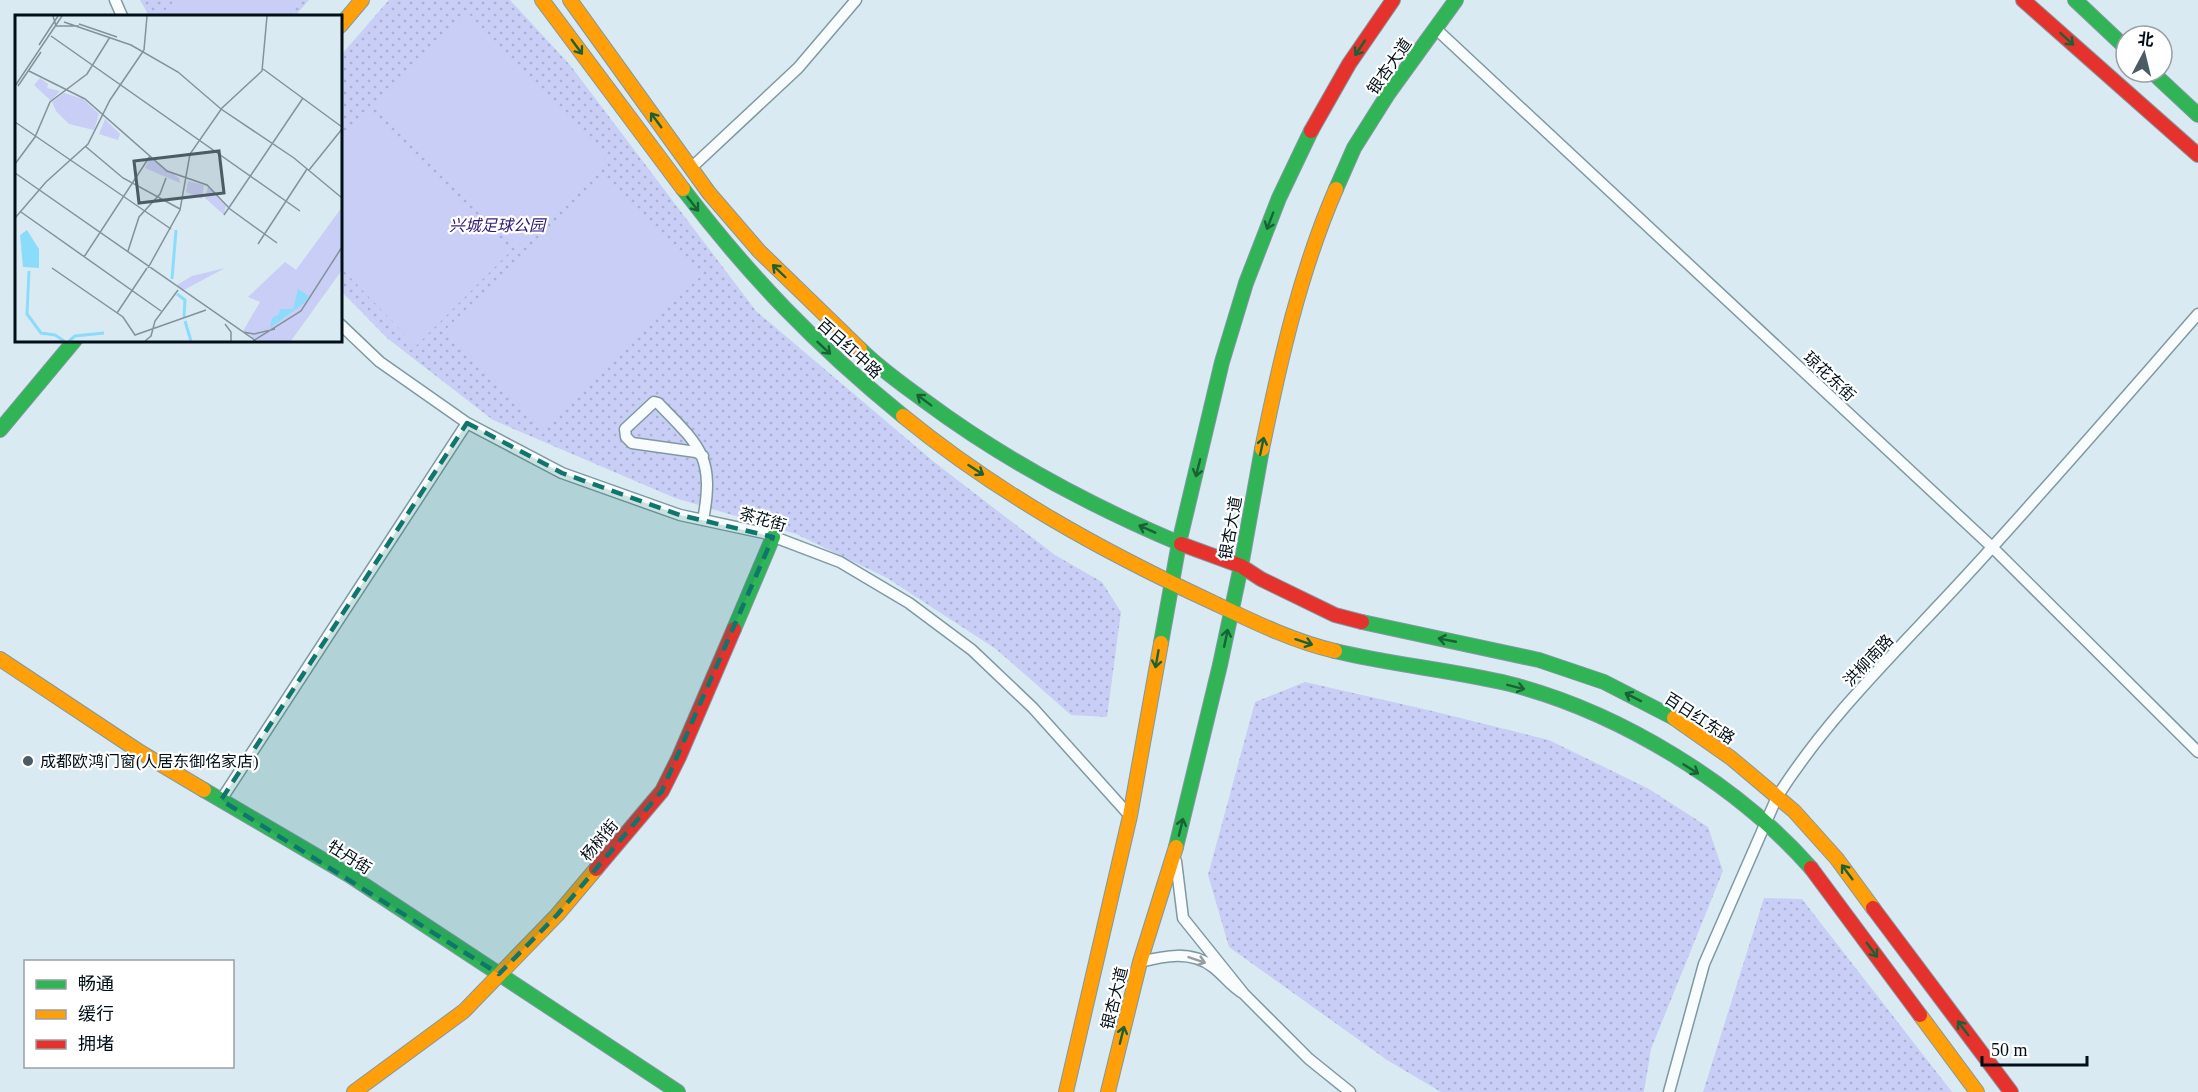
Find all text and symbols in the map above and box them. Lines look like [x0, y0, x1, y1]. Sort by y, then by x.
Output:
inset map [15, 15, 342, 342]
north arrow [2114, 24, 2174, 84]
text: 北 [2137, 30, 2155, 49]
one-way arrow [2059, 32, 2074, 46]
street label: 银杏大道 [1364, 35, 1415, 97]
one-way arrow [571, 38, 583, 54]
one-way arrow [1354, 40, 1366, 56]
one-way arrow [649, 112, 662, 128]
one-way arrow [687, 195, 700, 211]
one-way arrow [1264, 211, 1275, 230]
park label: 兴城足球公园 [449, 217, 547, 234]
one-way arrow [771, 263, 786, 278]
street label: 百日红中路 [814, 315, 885, 381]
one-way arrow [817, 340, 832, 355]
street label: 琼花东街 [1800, 348, 1860, 404]
one-way arrow [917, 394, 933, 406]
one-way arrow [1257, 437, 1268, 456]
one-way arrow [1191, 458, 1203, 477]
one-way arrow [967, 464, 984, 476]
street label: 银杏大道 [1217, 495, 1244, 561]
street label: 茶花街 [737, 505, 788, 534]
one-way arrow [1138, 523, 1157, 534]
one-way arrow [1221, 628, 1232, 648]
street label: 洪柳南路 [1840, 631, 1896, 690]
one-way arrow [1438, 634, 1457, 646]
one-way arrow [1295, 637, 1314, 648]
one-way arrow [1151, 649, 1162, 668]
one-way arrow [1506, 681, 1525, 693]
street label: 百日红东路 [1662, 690, 1738, 747]
one-way arrow [1624, 691, 1642, 702]
place label: 成都欧鸿门窗(人居东御佲家店) [40, 753, 259, 771]
marker: 成都欧鸿门窗(人居东御佲家店) [21, 754, 35, 768]
one-way arrow [1682, 763, 1699, 775]
street label: 杨树街 [577, 816, 621, 864]
one-way arrow [1175, 818, 1187, 837]
street label: 牡丹街 [325, 837, 375, 877]
one-way arrow [1840, 864, 1853, 880]
one-way arrow [1865, 942, 1878, 958]
one-way arrow [1188, 956, 1206, 967]
legend [24, 960, 234, 1068]
street label: 银杏大道 [1098, 965, 1130, 1031]
text: 畅通 [78, 974, 114, 994]
text: 缓行 [78, 1004, 114, 1024]
one-way arrow [1957, 1021, 1969, 1037]
one-way arrow [1117, 1026, 1129, 1045]
scale bar [1982, 1029, 2087, 1067]
text: 拥堵 [78, 1034, 114, 1054]
text: 50 m [1991, 1040, 2028, 1060]

